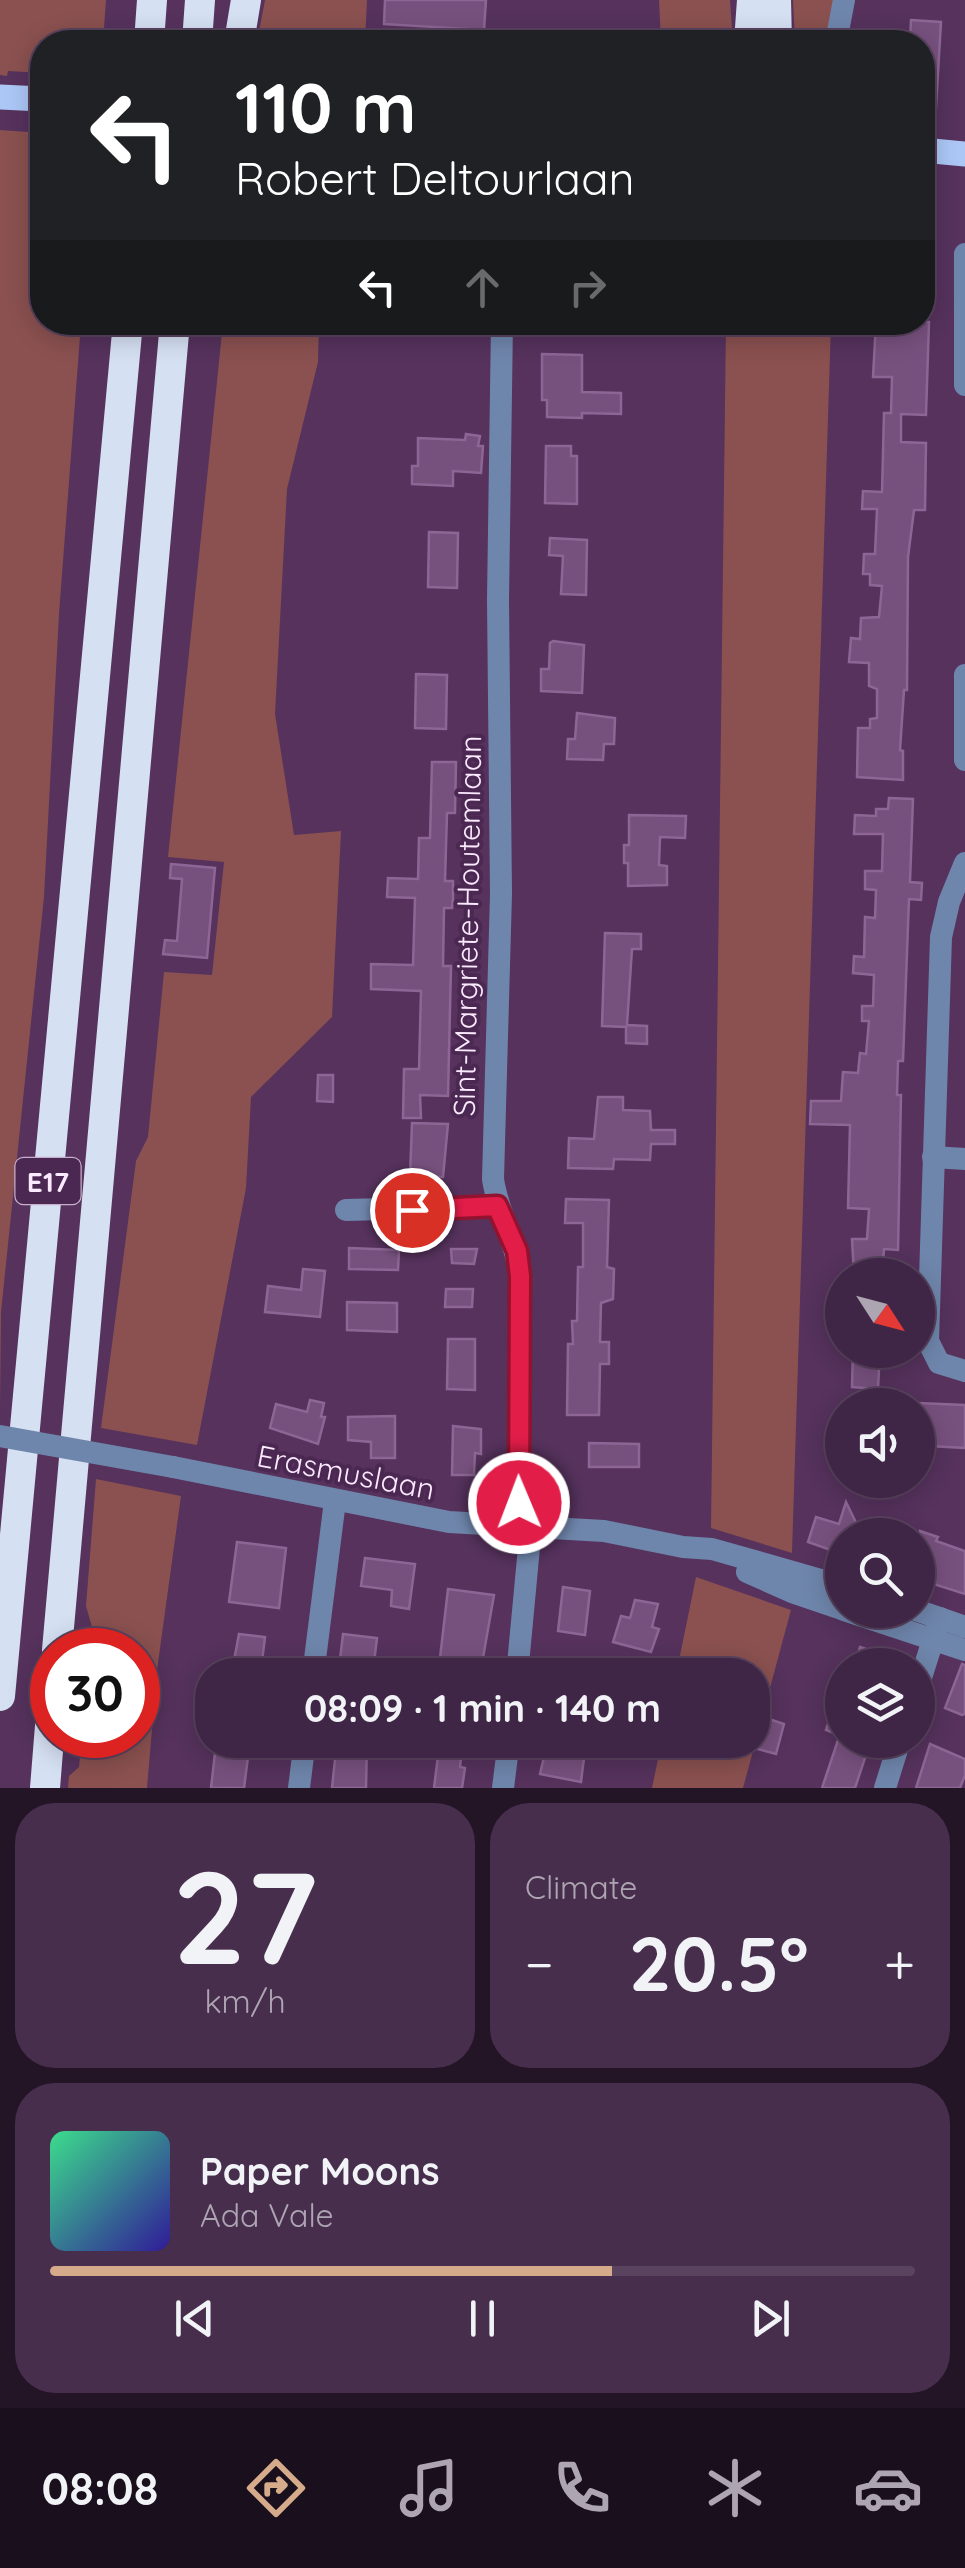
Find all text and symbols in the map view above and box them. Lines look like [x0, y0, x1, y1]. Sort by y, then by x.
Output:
text: 110 m [235, 63, 417, 151]
icon: left [70, 70, 200, 200]
text: Robert Deltourlaan [235, 150, 635, 206]
icon: left [350, 260, 405, 315]
icon: ahead [455, 260, 510, 315]
icon: right [560, 260, 615, 315]
street label: Sint-Margriete-Houtemlaan [445, 735, 489, 1117]
road number: E17 [15, 1158, 80, 1204]
pin [370, 1168, 455, 1253]
icon: arrive [385, 1183, 440, 1238]
north arrow [825, 1258, 935, 1368]
map controls [825, 1258, 935, 1758]
button: sound [825, 1388, 935, 1498]
street label: Erasmuslaan [254, 1436, 438, 1508]
position arrow [467, 1451, 571, 1555]
button: search [825, 1518, 935, 1628]
speed limit sign: 30 [30, 1628, 160, 1758]
button: layers [825, 1648, 935, 1758]
text: 08:09 · 1 min · 140 m [304, 1684, 661, 1732]
text: 27 [172, 1834, 318, 1997]
text: Climate [525, 1867, 637, 1907]
text: 20.5° [629, 1916, 809, 2010]
text: − [525, 1929, 554, 1998]
text: + [884, 1929, 915, 1998]
text: km/h [204, 1981, 286, 2021]
text: Paper Moons [200, 2147, 440, 2195]
text: Ada Vale [200, 2195, 334, 2235]
icon: previous [167, 2291, 222, 2346]
icon: pause [455, 2291, 510, 2346]
icon: next [743, 2291, 798, 2346]
icon: directions [241, 2453, 311, 2523]
icon: music [394, 2453, 464, 2523]
icon: phone [547, 2453, 617, 2523]
icon: climate [700, 2453, 770, 2523]
icon: car [853, 2453, 923, 2523]
text: 08:08 [42, 2460, 158, 2516]

